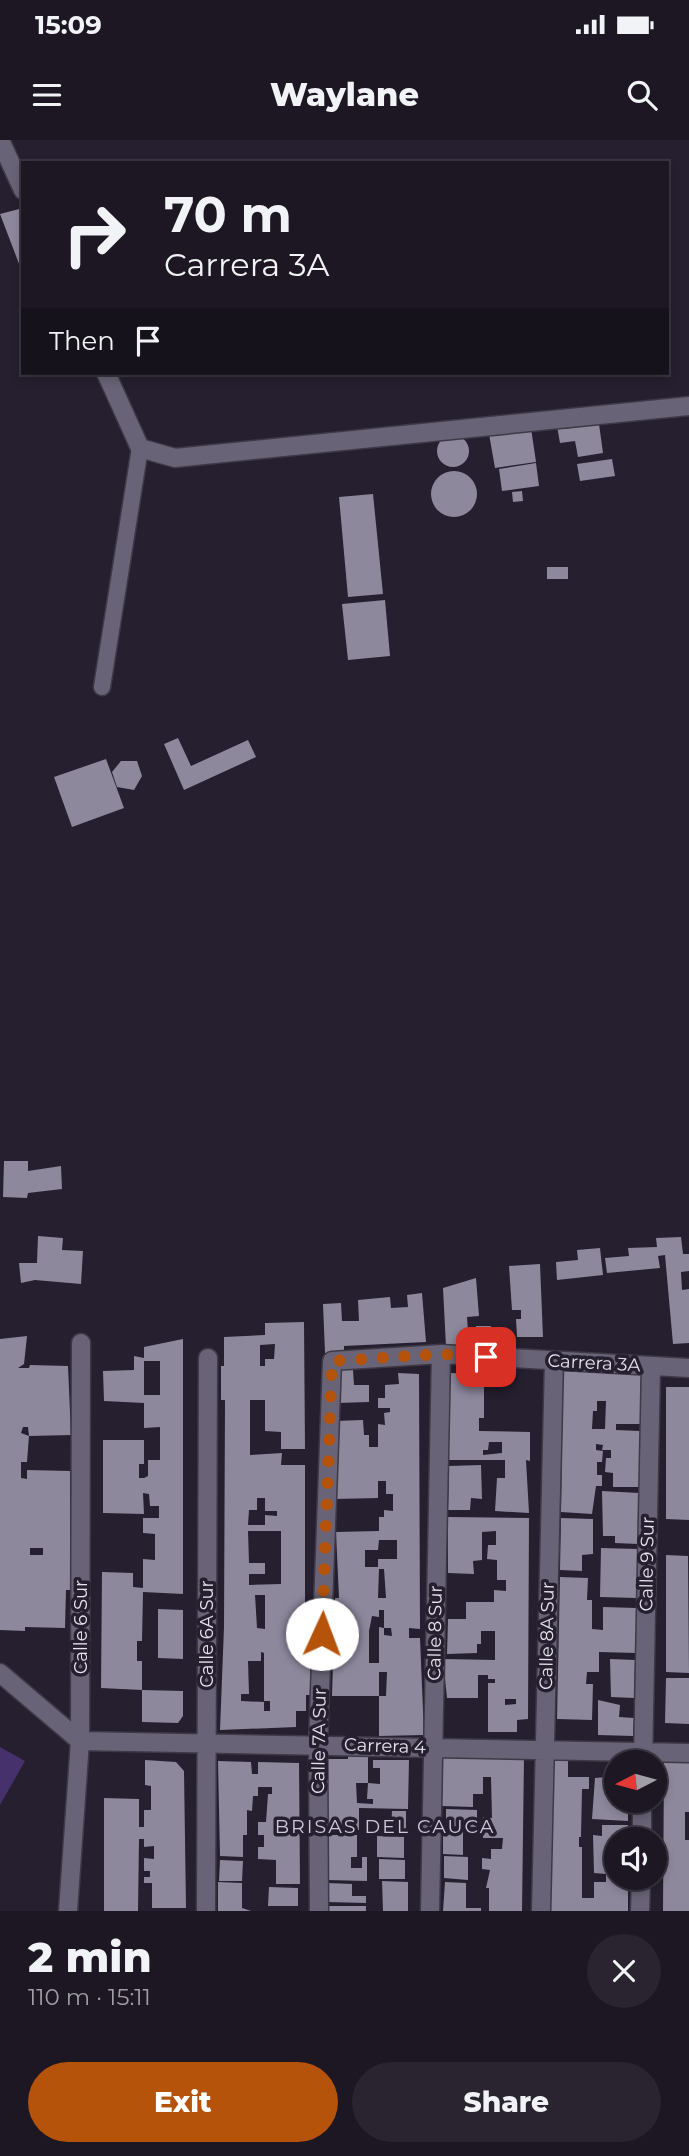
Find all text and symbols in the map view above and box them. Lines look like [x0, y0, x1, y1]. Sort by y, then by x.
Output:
text: 15:09 [35, 9, 102, 41]
text: Waylane [270, 75, 419, 114]
icon: menu [28, 76, 66, 114]
icon: search [623, 76, 661, 114]
text: 70 m [164, 185, 292, 244]
icon: right [49, 189, 140, 280]
text: Carrera 3A [164, 245, 330, 284]
icon: arrive [129, 322, 167, 360]
text: Then [49, 325, 115, 357]
pin [456, 1327, 516, 1387]
icon: arrive [467, 1338, 505, 1376]
street label: Carrera 3A [547, 1350, 641, 1376]
street label: Calle 9 Sur [635, 1517, 659, 1611]
street label: Calle 6 Sur [70, 1580, 92, 1674]
street label: Calle 6A Sur [196, 1580, 218, 1688]
street label: Calle 8A Sur [535, 1582, 559, 1690]
street label: Calle 8 Sur [423, 1585, 447, 1681]
position arrow [285, 1597, 359, 1671]
street label: Calle 7A Sur [307, 1688, 331, 1794]
street label: Carrera 4 [344, 1734, 426, 1758]
north arrow [604, 1750, 667, 1813]
map controls [604, 1750, 667, 1890]
district label: BRISAS DEL CAUCA [275, 1815, 495, 1838]
button: sound [604, 1827, 667, 1890]
text: 2 min [28, 1931, 152, 1983]
button: close [587, 1934, 661, 2008]
text: 110 m · 15:11 [28, 1983, 151, 2011]
button: Exit [28, 2062, 338, 2142]
button: Share [352, 2062, 661, 2142]

